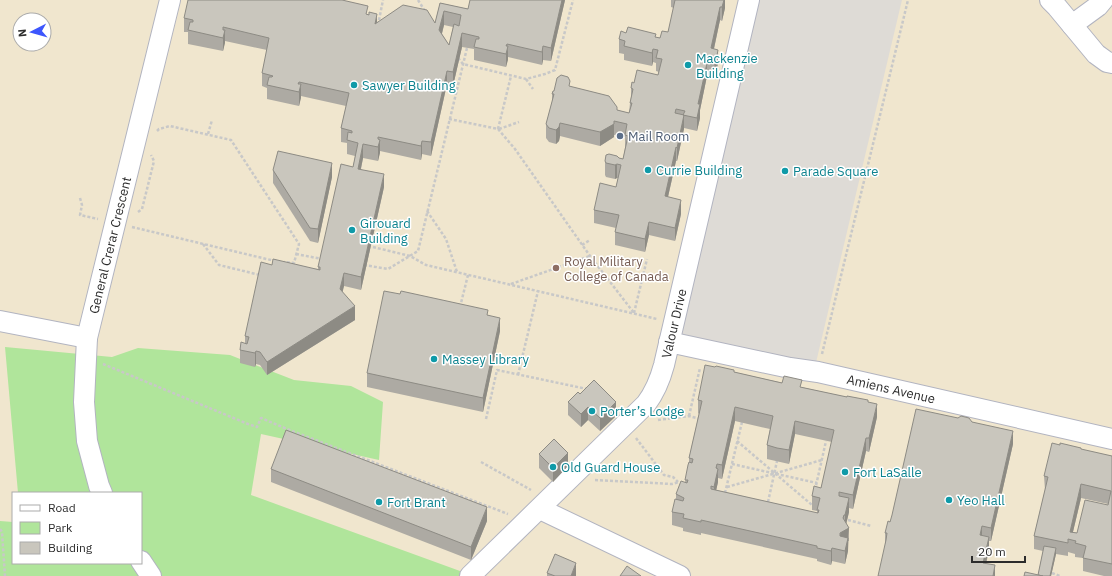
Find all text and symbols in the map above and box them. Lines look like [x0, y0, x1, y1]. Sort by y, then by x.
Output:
north arrow [12, 12, 52, 52]
text: N [15, 28, 29, 38]
place label: Mackenzie Building [696, 50, 758, 82]
marker: Mackenzie Building [683, 60, 693, 70]
place label: Sawyer Building [362, 77, 456, 94]
marker: Sawyer Building [349, 80, 359, 90]
place label: Mail Room [628, 128, 689, 145]
marker: Mail Room [615, 131, 625, 141]
place label: Currie Building [656, 162, 742, 179]
place label: Parade Square [793, 163, 878, 180]
marker: Currie Building [643, 165, 653, 175]
marker: Parade Square [780, 166, 790, 176]
street label: General Crerar Crescent [85, 175, 135, 315]
place label: Girouard Building [360, 215, 411, 247]
marker: Girouard Building [347, 225, 357, 235]
place label: Royal Military College of Canada [564, 253, 669, 285]
marker: Royal Military College of Canada [551, 263, 561, 273]
street label: Valour Drive [657, 287, 690, 360]
place label: Massey Library [442, 351, 530, 368]
marker: Massey Library [429, 354, 439, 364]
street label: Amiens Avenue [845, 370, 937, 407]
place label: Porter’s Lodge [600, 403, 684, 420]
marker: Porter’s Lodge [587, 406, 597, 416]
place label: Old Guard House [561, 459, 660, 476]
marker: Old Guard House [548, 462, 558, 472]
place label: Fort LaSalle [853, 464, 922, 481]
marker: Fort LaSalle [840, 467, 850, 477]
legend [12, 492, 142, 564]
place label: Yeo Hall [957, 492, 1005, 509]
place label: Fort Brant [387, 494, 446, 511]
marker: Yeo Hall [944, 495, 954, 505]
marker: Fort Brant [374, 497, 384, 507]
text: Road [48, 500, 76, 515]
text: Park [48, 520, 73, 535]
scale bar [972, 538, 1025, 564]
text: Building [48, 540, 93, 555]
text: 20 m [978, 544, 1006, 559]

